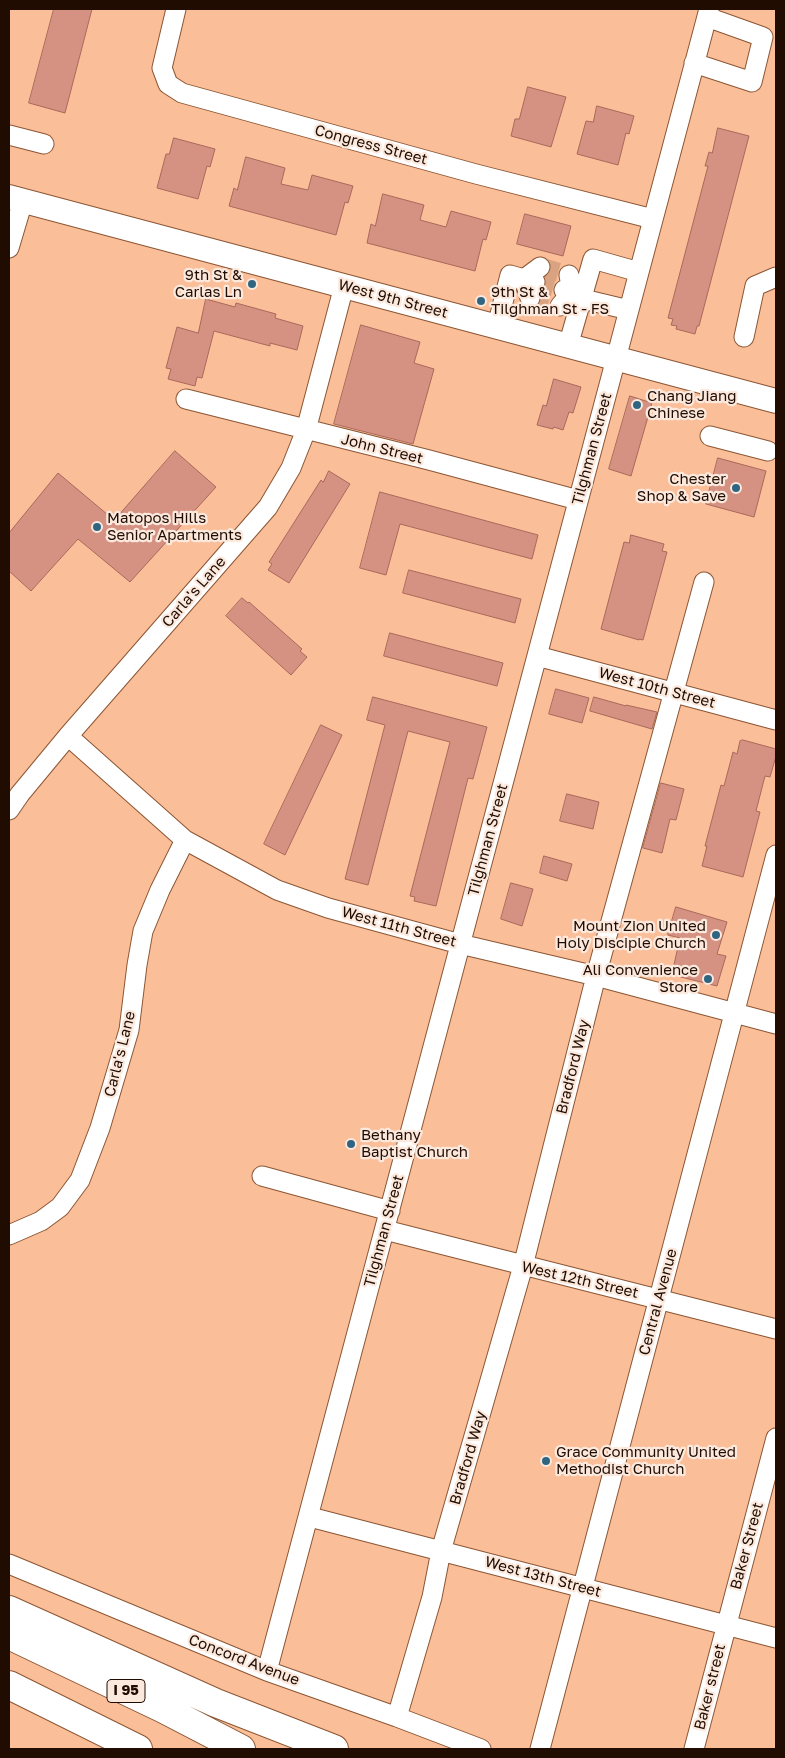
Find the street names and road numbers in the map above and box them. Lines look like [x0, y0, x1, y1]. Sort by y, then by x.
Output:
street label: Congress Street [313, 121, 429, 169]
street label: West 9th Street [336, 276, 450, 322]
street label: Tilghman Street [568, 391, 616, 507]
street label: John Street [339, 430, 425, 468]
street label: Carla's Lane [158, 553, 230, 631]
street label: West 10th Street [597, 664, 717, 712]
street label: Tilghman Street [464, 782, 512, 898]
street label: West 11th Street [340, 903, 458, 951]
street label: Carla's Lane [101, 1009, 139, 1099]
street label: Bradford Way [553, 1018, 593, 1116]
street label: Tilghman Street [360, 1173, 408, 1289]
street label: Central Avenue [635, 1247, 681, 1357]
street label: West 12th Street [520, 1258, 640, 1302]
street label: Bradford Way [446, 1409, 490, 1507]
street label: Baker Street [727, 1500, 767, 1592]
street label: West 13th Street [483, 1553, 603, 1601]
street label: Concord Avenue [186, 1631, 302, 1689]
street label: Baker street [691, 1642, 729, 1732]
road number: I 95 [107, 1680, 145, 1702]

